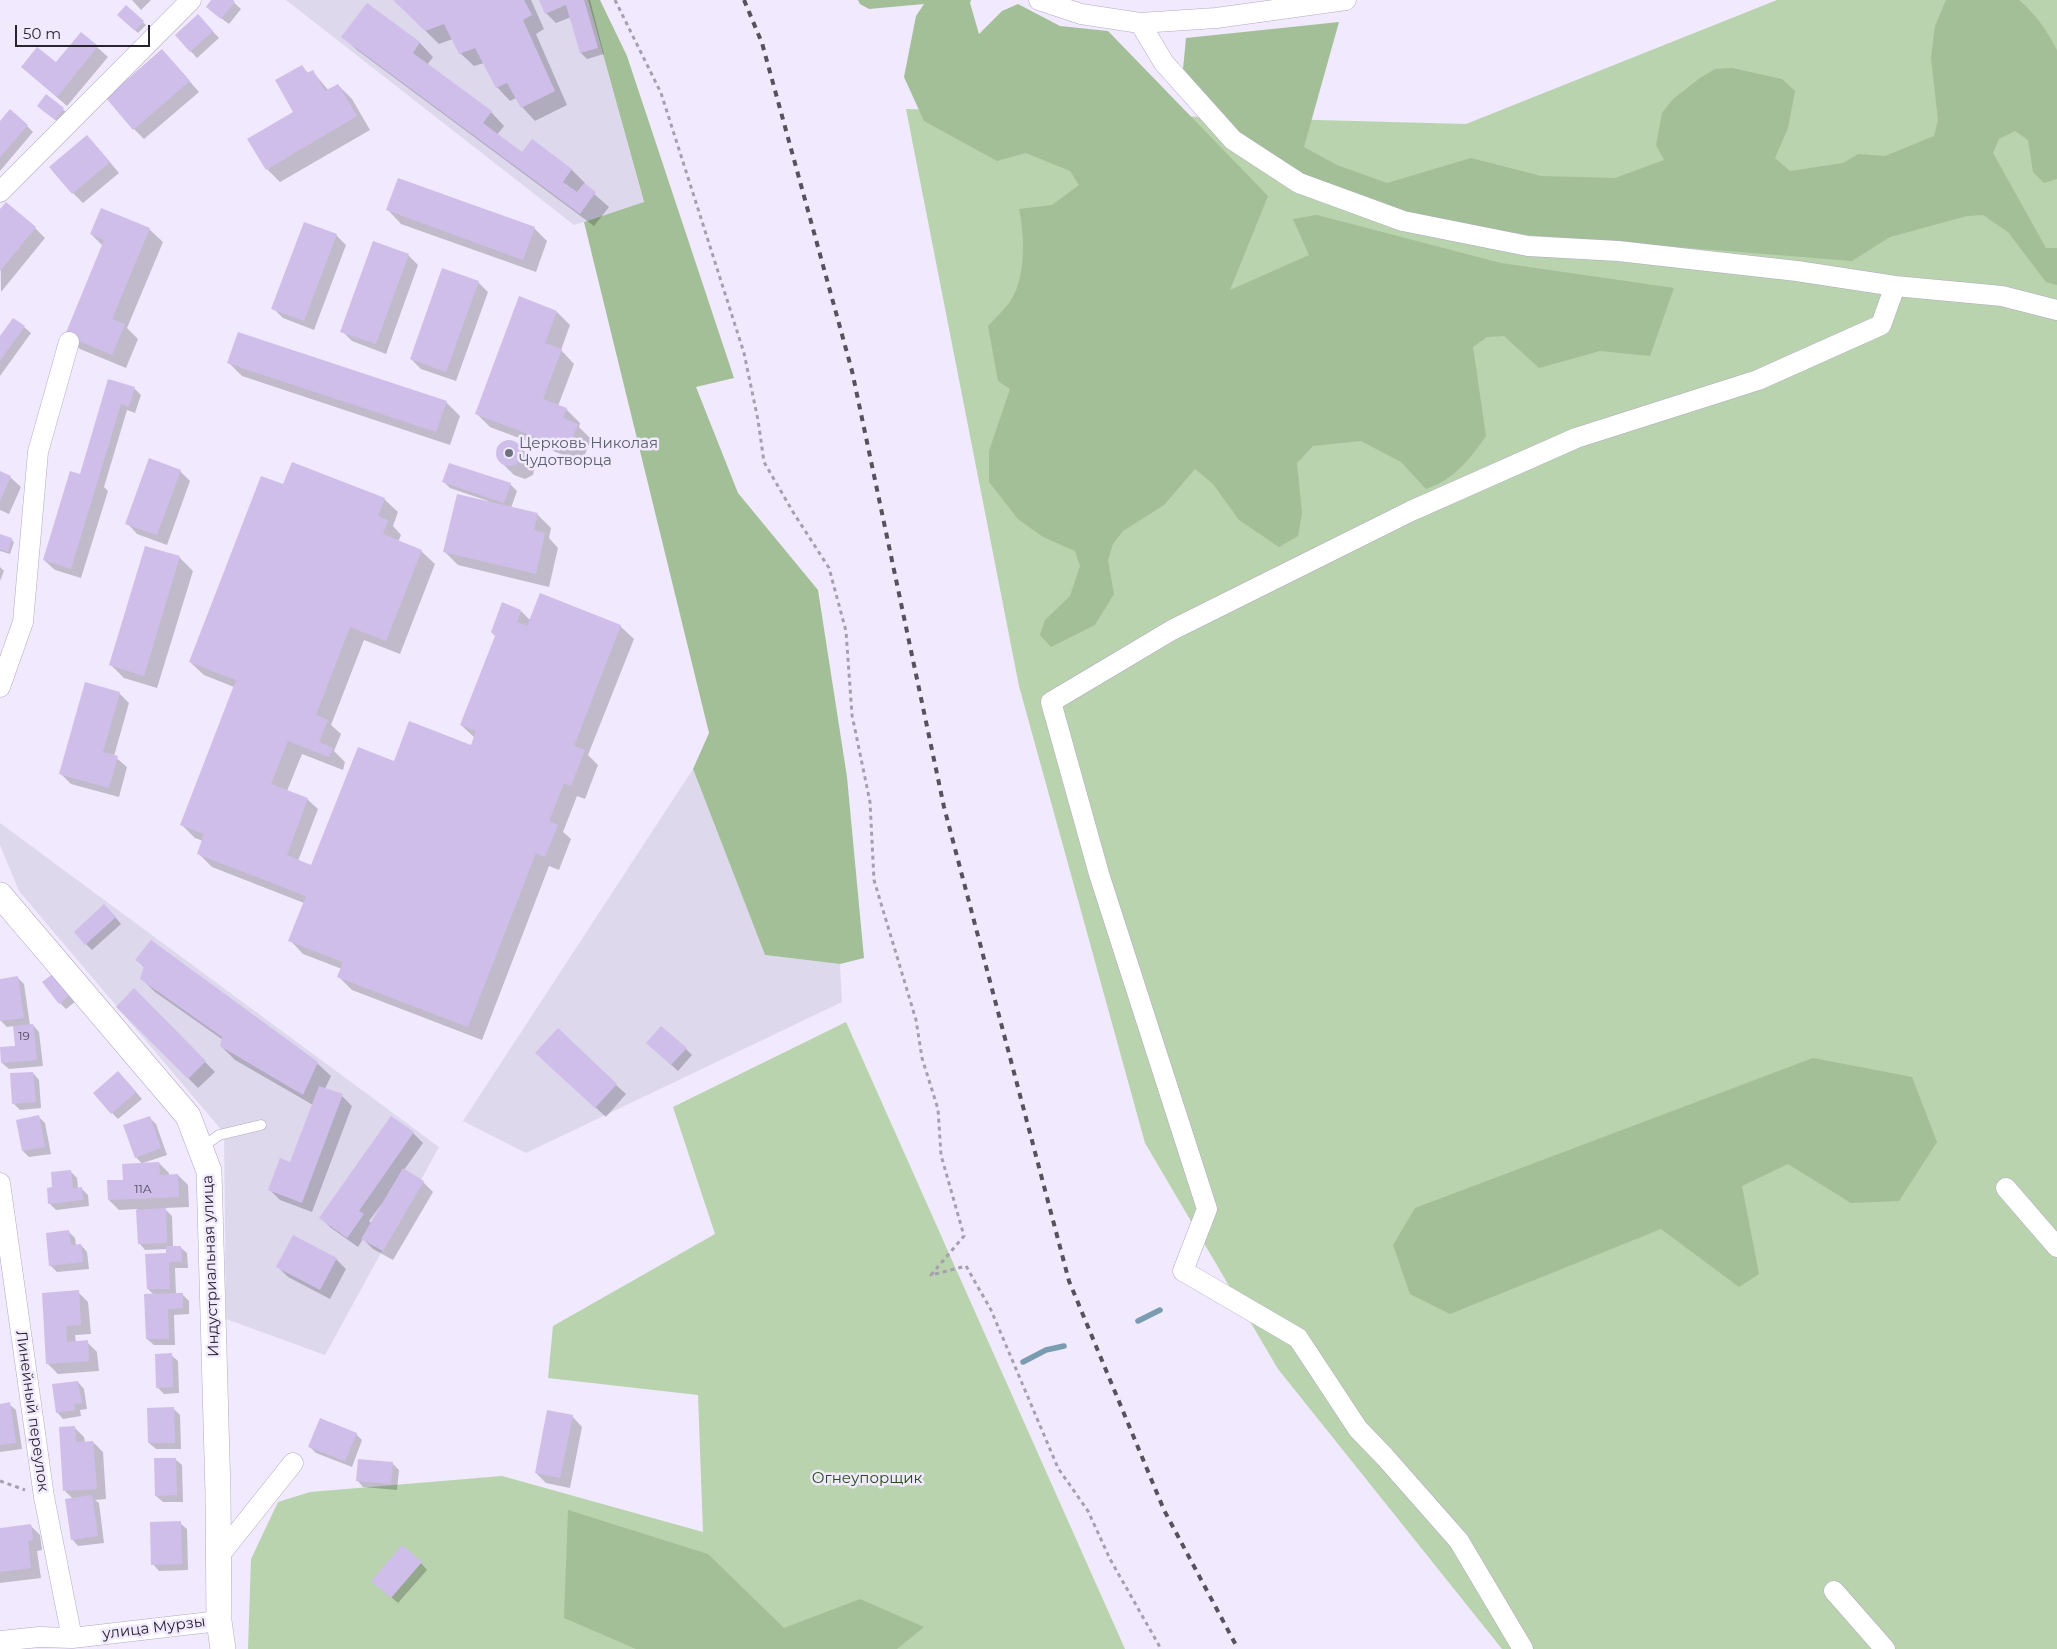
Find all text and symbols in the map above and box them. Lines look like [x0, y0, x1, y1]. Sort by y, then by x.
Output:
scale bar [18, 15, 152, 47]
text: 50 m [23, 24, 61, 43]
place label: Церковь Николая Чудотворца [519, 435, 658, 470]
marker: Церковь Николая Чудотворца [503, 447, 515, 459]
house number: 19 [18, 1029, 30, 1043]
street label: Индустриальная улица [199, 1175, 223, 1357]
house number: 11А [134, 1182, 152, 1196]
street label: Линейный переулок [12, 1329, 52, 1493]
park label: Огнеупорщик [812, 1470, 922, 1488]
street label: улица Мурзы [101, 1613, 207, 1643]

